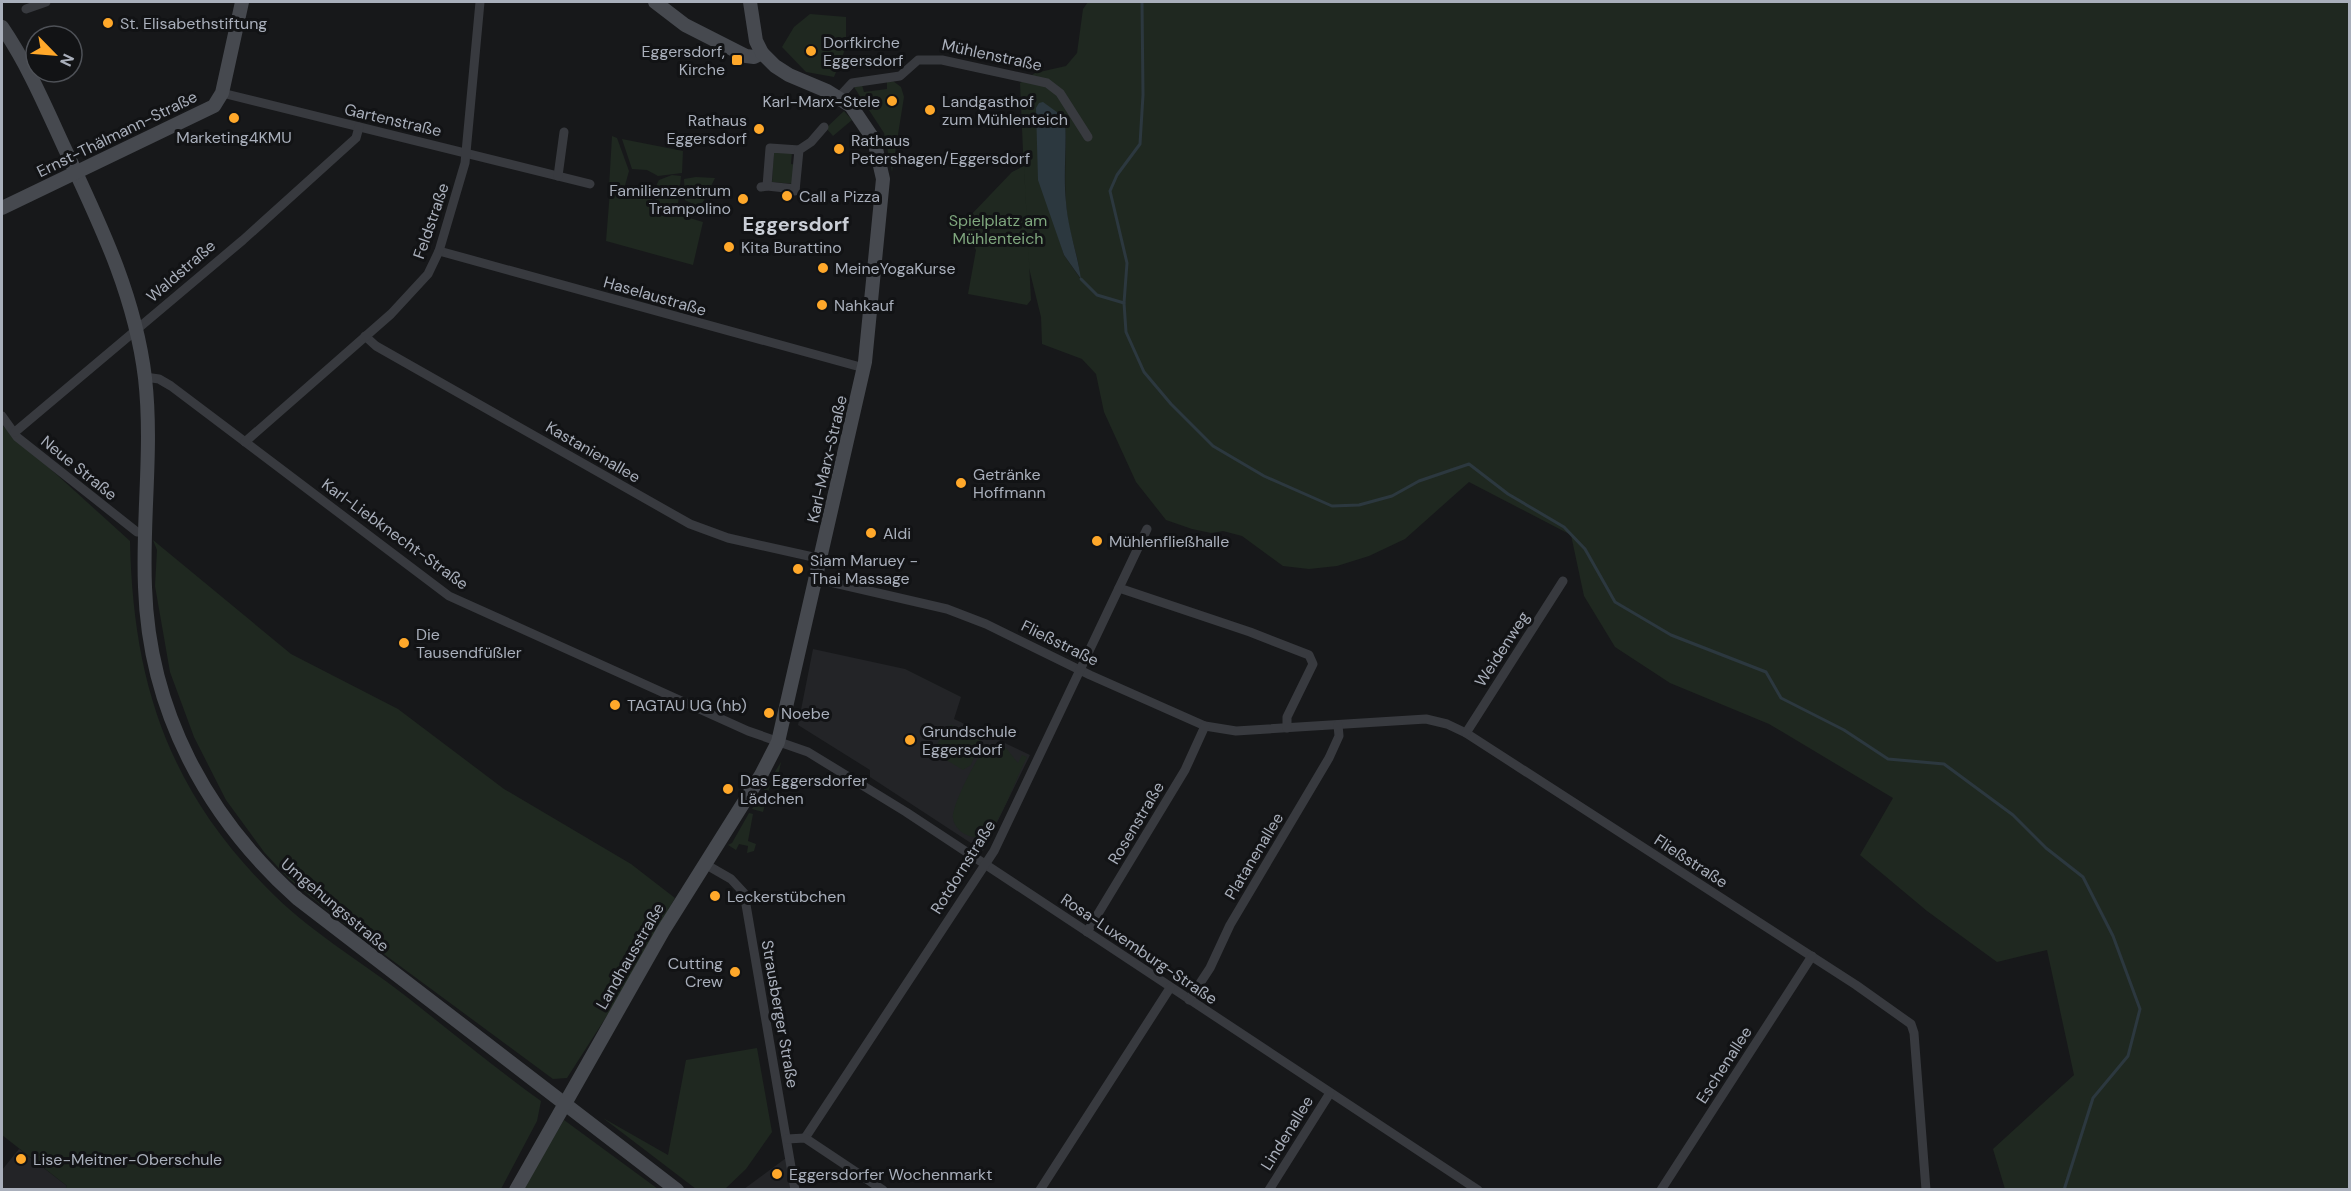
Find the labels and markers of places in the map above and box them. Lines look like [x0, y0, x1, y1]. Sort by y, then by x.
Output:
place label: St. Elisabethstiftung [120, 13, 267, 34]
marker: St. Elisabethstiftung [101, 16, 115, 30]
place label: Dorfkirche Eggersdorf [823, 32, 904, 71]
place label: Eggersdorf, Kirche [642, 41, 725, 80]
marker: Dorfkirche Eggersdorf [804, 44, 818, 58]
marker: Eggersdorf, Kirche [730, 53, 744, 67]
place label: Karl-Marx-Stele [762, 91, 880, 112]
place label: Landgasthof zum Mühlenteich [942, 91, 1068, 130]
marker: Karl-Marx-Stele [885, 94, 899, 108]
marker: Landgasthof zum Mühlenteich [923, 103, 937, 117]
place label: Rathaus Eggersdorf [667, 110, 747, 149]
marker: Marketing4KMU [227, 111, 241, 125]
marker: Rathaus Eggersdorf [752, 122, 766, 136]
place label: Marketing4KMU [176, 127, 292, 148]
place label: Rathaus Petershagen/Eggersdorf [851, 130, 1030, 169]
marker: Rathaus Petershagen/Eggersdorf [832, 142, 846, 156]
place label: Familienzentrum Trampolino [609, 180, 731, 219]
place label: Call a Pizza [799, 186, 880, 207]
marker: Call a Pizza [780, 189, 794, 203]
marker: Familienzentrum Trampolino [736, 192, 750, 206]
place label: Kita Burattino [741, 237, 842, 258]
marker: Kita Burattino [722, 240, 736, 254]
place label: MeineYogaKurse [835, 258, 956, 279]
marker: MeineYogaKurse [816, 261, 830, 275]
place label: Nahkauf [834, 295, 894, 316]
marker: Nahkauf [815, 298, 829, 312]
place label: Getränke Hoffmann [973, 464, 1046, 503]
marker: Getränke Hoffmann [954, 476, 968, 490]
place label: Aldi [883, 523, 911, 544]
marker: Aldi [864, 526, 878, 540]
place label: Mühlenfließhalle [1109, 531, 1229, 552]
marker: Mühlenfließhalle [1090, 534, 1104, 548]
place label: Siam Maruey - Thai Massage [810, 550, 918, 589]
marker: Siam Maruey - Thai Massage [791, 562, 805, 576]
place label: Die Tausendfüßler [416, 624, 522, 663]
marker: Die Tausendfüßler [397, 636, 411, 650]
place label: TAGTAU UG (hb) [627, 695, 747, 716]
marker: TAGTAU UG (hb) [608, 698, 622, 712]
place label: Noebe [781, 703, 830, 724]
marker: Noebe [762, 706, 776, 720]
place label: Grundschule Eggersdorf [922, 721, 1017, 760]
marker: Grundschule Eggersdorf [903, 733, 917, 747]
place label: Das Eggersdorfer Lädchen [740, 770, 867, 809]
marker: Das Eggersdorfer Lädchen [721, 782, 735, 796]
place label: Leckerstübchen [727, 886, 846, 907]
marker: Leckerstübchen [708, 889, 722, 903]
place label: Cutting Crew [668, 953, 723, 992]
marker: Cutting Crew [728, 965, 742, 979]
place label: Lise-Meitner-Oberschule [33, 1149, 222, 1170]
marker: Lise-Meitner-Oberschule [14, 1152, 28, 1166]
place label: Eggersdorfer Wochenmarkt [789, 1164, 992, 1185]
marker: Eggersdorfer Wochenmarkt [770, 1167, 784, 1181]

